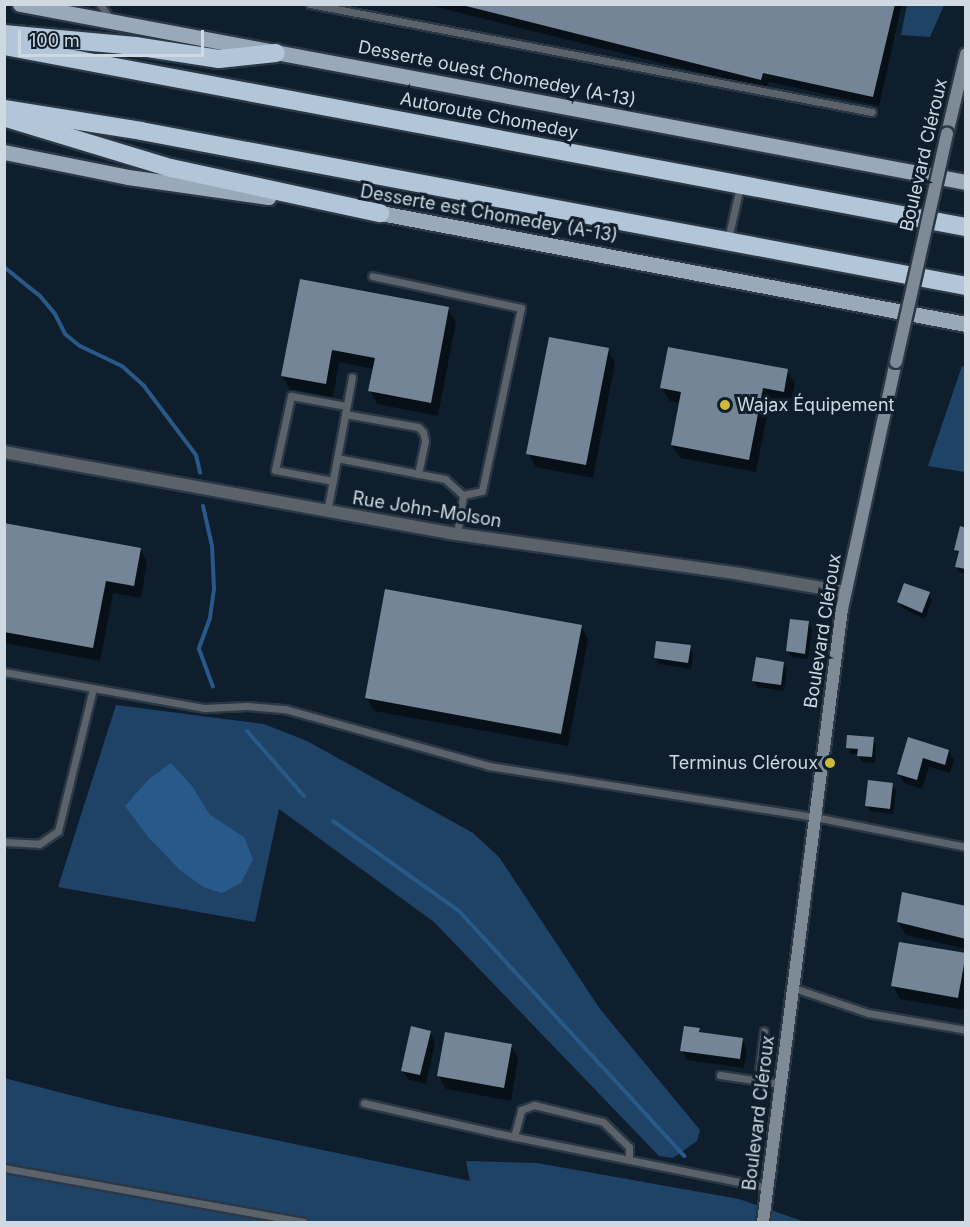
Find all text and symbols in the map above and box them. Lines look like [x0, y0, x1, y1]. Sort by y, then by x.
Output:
scale bar [21, 18, 207, 56]
text: 100 m [29, 30, 80, 51]
street label: Desserte ouest Chomedey (A-13) [356, 36, 638, 112]
street label: Boulevard Cléroux [896, 76, 952, 234]
street label: Autoroute Chomedey [398, 88, 580, 144]
street label: Desserte est Chomedey (A-13) [359, 181, 619, 247]
place label: Wajax Équipement [737, 394, 894, 416]
marker: Wajax Équipement [718, 398, 732, 412]
street label: Rue John-Molson [351, 488, 503, 532]
street label: Boulevard Cléroux [800, 552, 846, 710]
place label: Terminus Cléroux [669, 752, 818, 774]
marker: Terminus Cléroux [823, 756, 837, 770]
street label: Boulevard Cléroux [739, 1034, 779, 1192]

